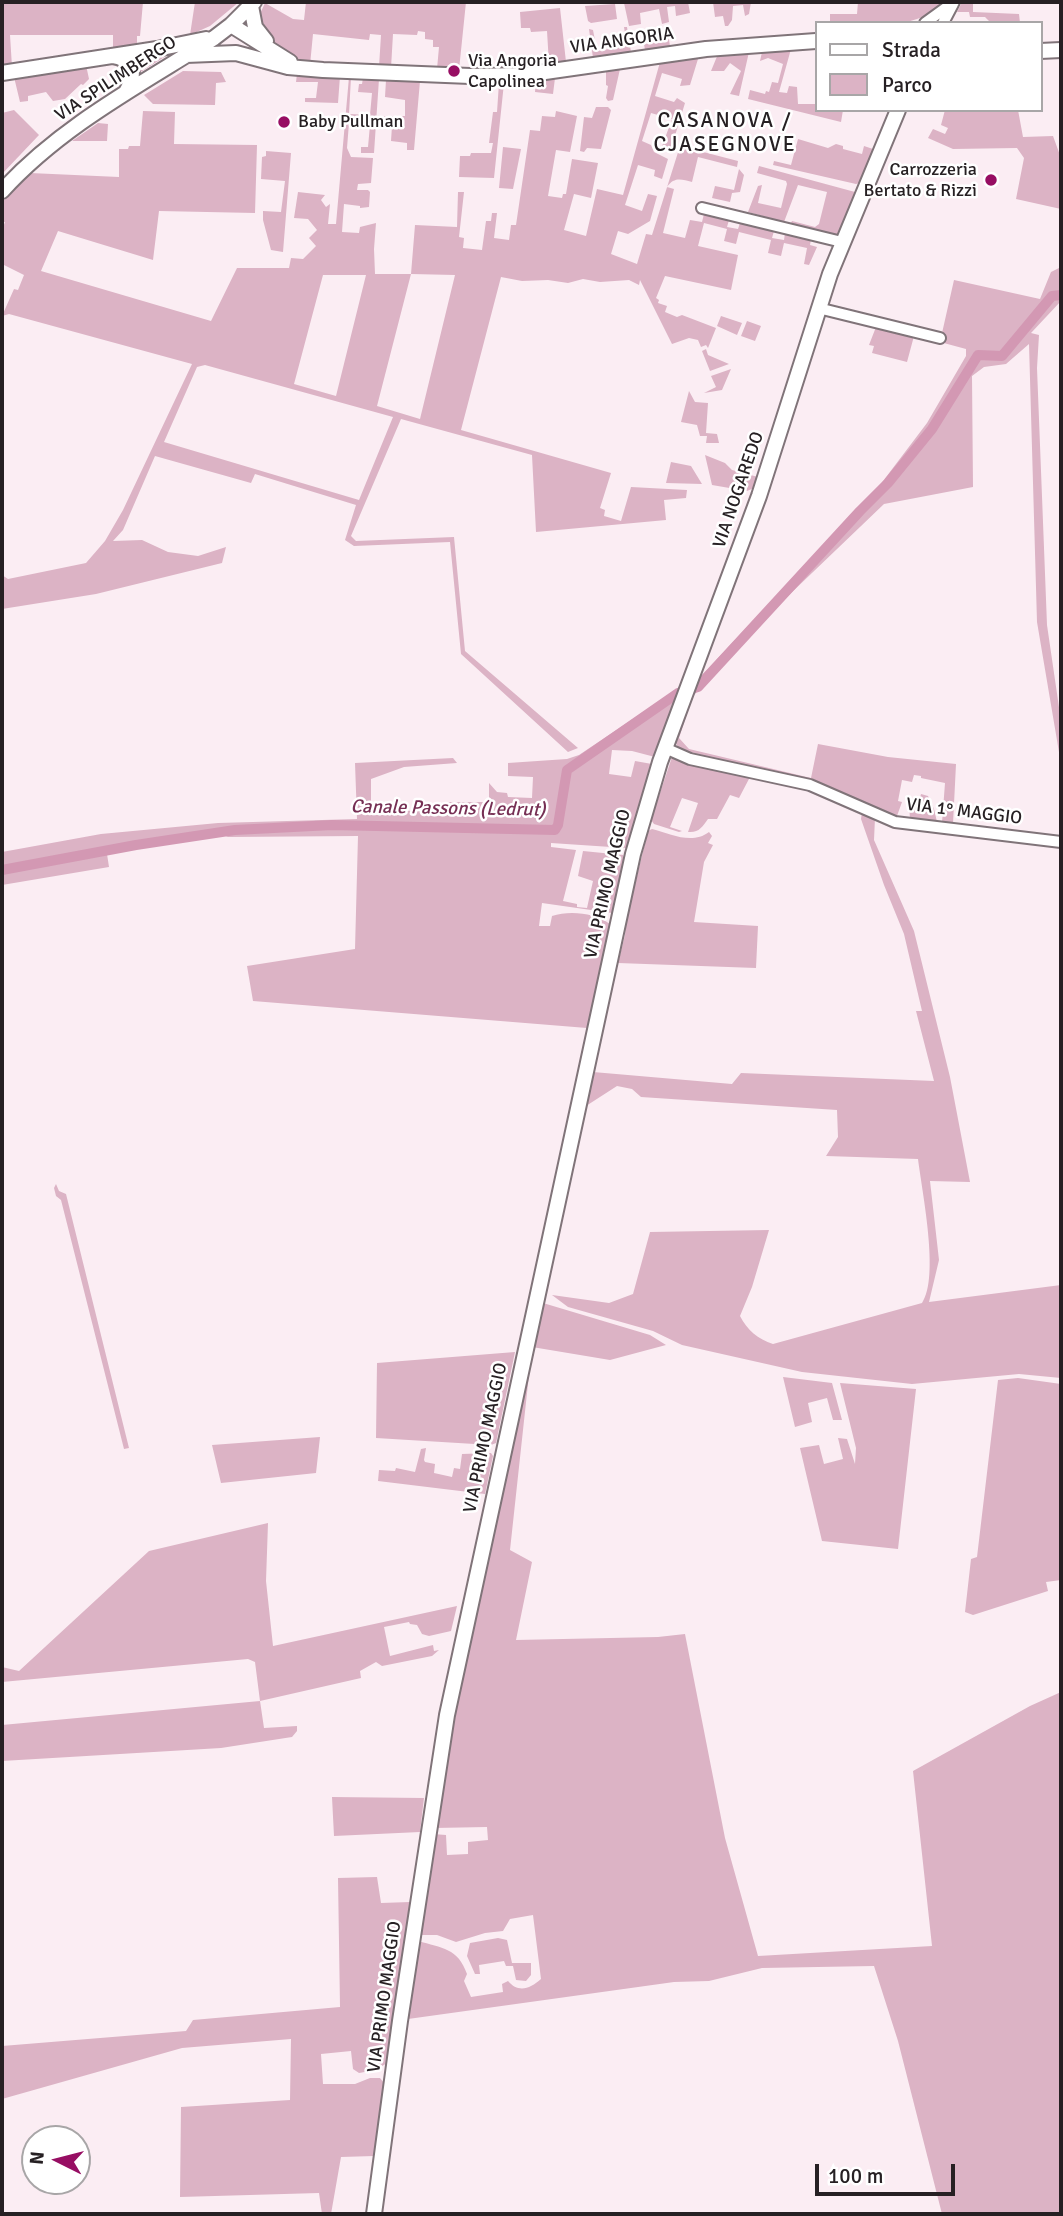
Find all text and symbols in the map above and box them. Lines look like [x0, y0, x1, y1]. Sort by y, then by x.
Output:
legend [814, 21, 1042, 112]
street label: VIA ANGORIA [569, 23, 675, 59]
street label: VIA SPILIMBERGO [51, 32, 181, 126]
text: Strada [882, 37, 941, 63]
place label: Via Angoria Capolinea [468, 50, 557, 92]
marker: Via Angoria Capolinea [446, 63, 462, 79]
text: Parco [882, 72, 932, 98]
district label: CASANOVA / CJASEGNOVE [655, 108, 795, 158]
place label: Baby Pullman [298, 111, 403, 133]
marker: Baby Pullman [276, 114, 292, 130]
place label: Carrozzeria Bertato & Rizzi [864, 159, 977, 202]
marker: Carrozzeria Bertato & Rizzi [983, 172, 999, 188]
street label: VIA NOGAREDO [709, 429, 769, 551]
street label: VIA 1° MAGGIO [905, 794, 1023, 830]
water label: Canale Passons (Ledrut) [350, 796, 546, 822]
street label: VIA PRIMO MAGGIO [580, 807, 636, 961]
street label: VIA PRIMO MAGGIO [460, 1361, 512, 1515]
street label: VIA PRIMO MAGGIO [364, 1920, 406, 2074]
north arrow [21, 2125, 91, 2195]
text: N [24, 2150, 50, 2166]
scale bar [818, 2150, 958, 2194]
text: 100 m [828, 2163, 883, 2189]

